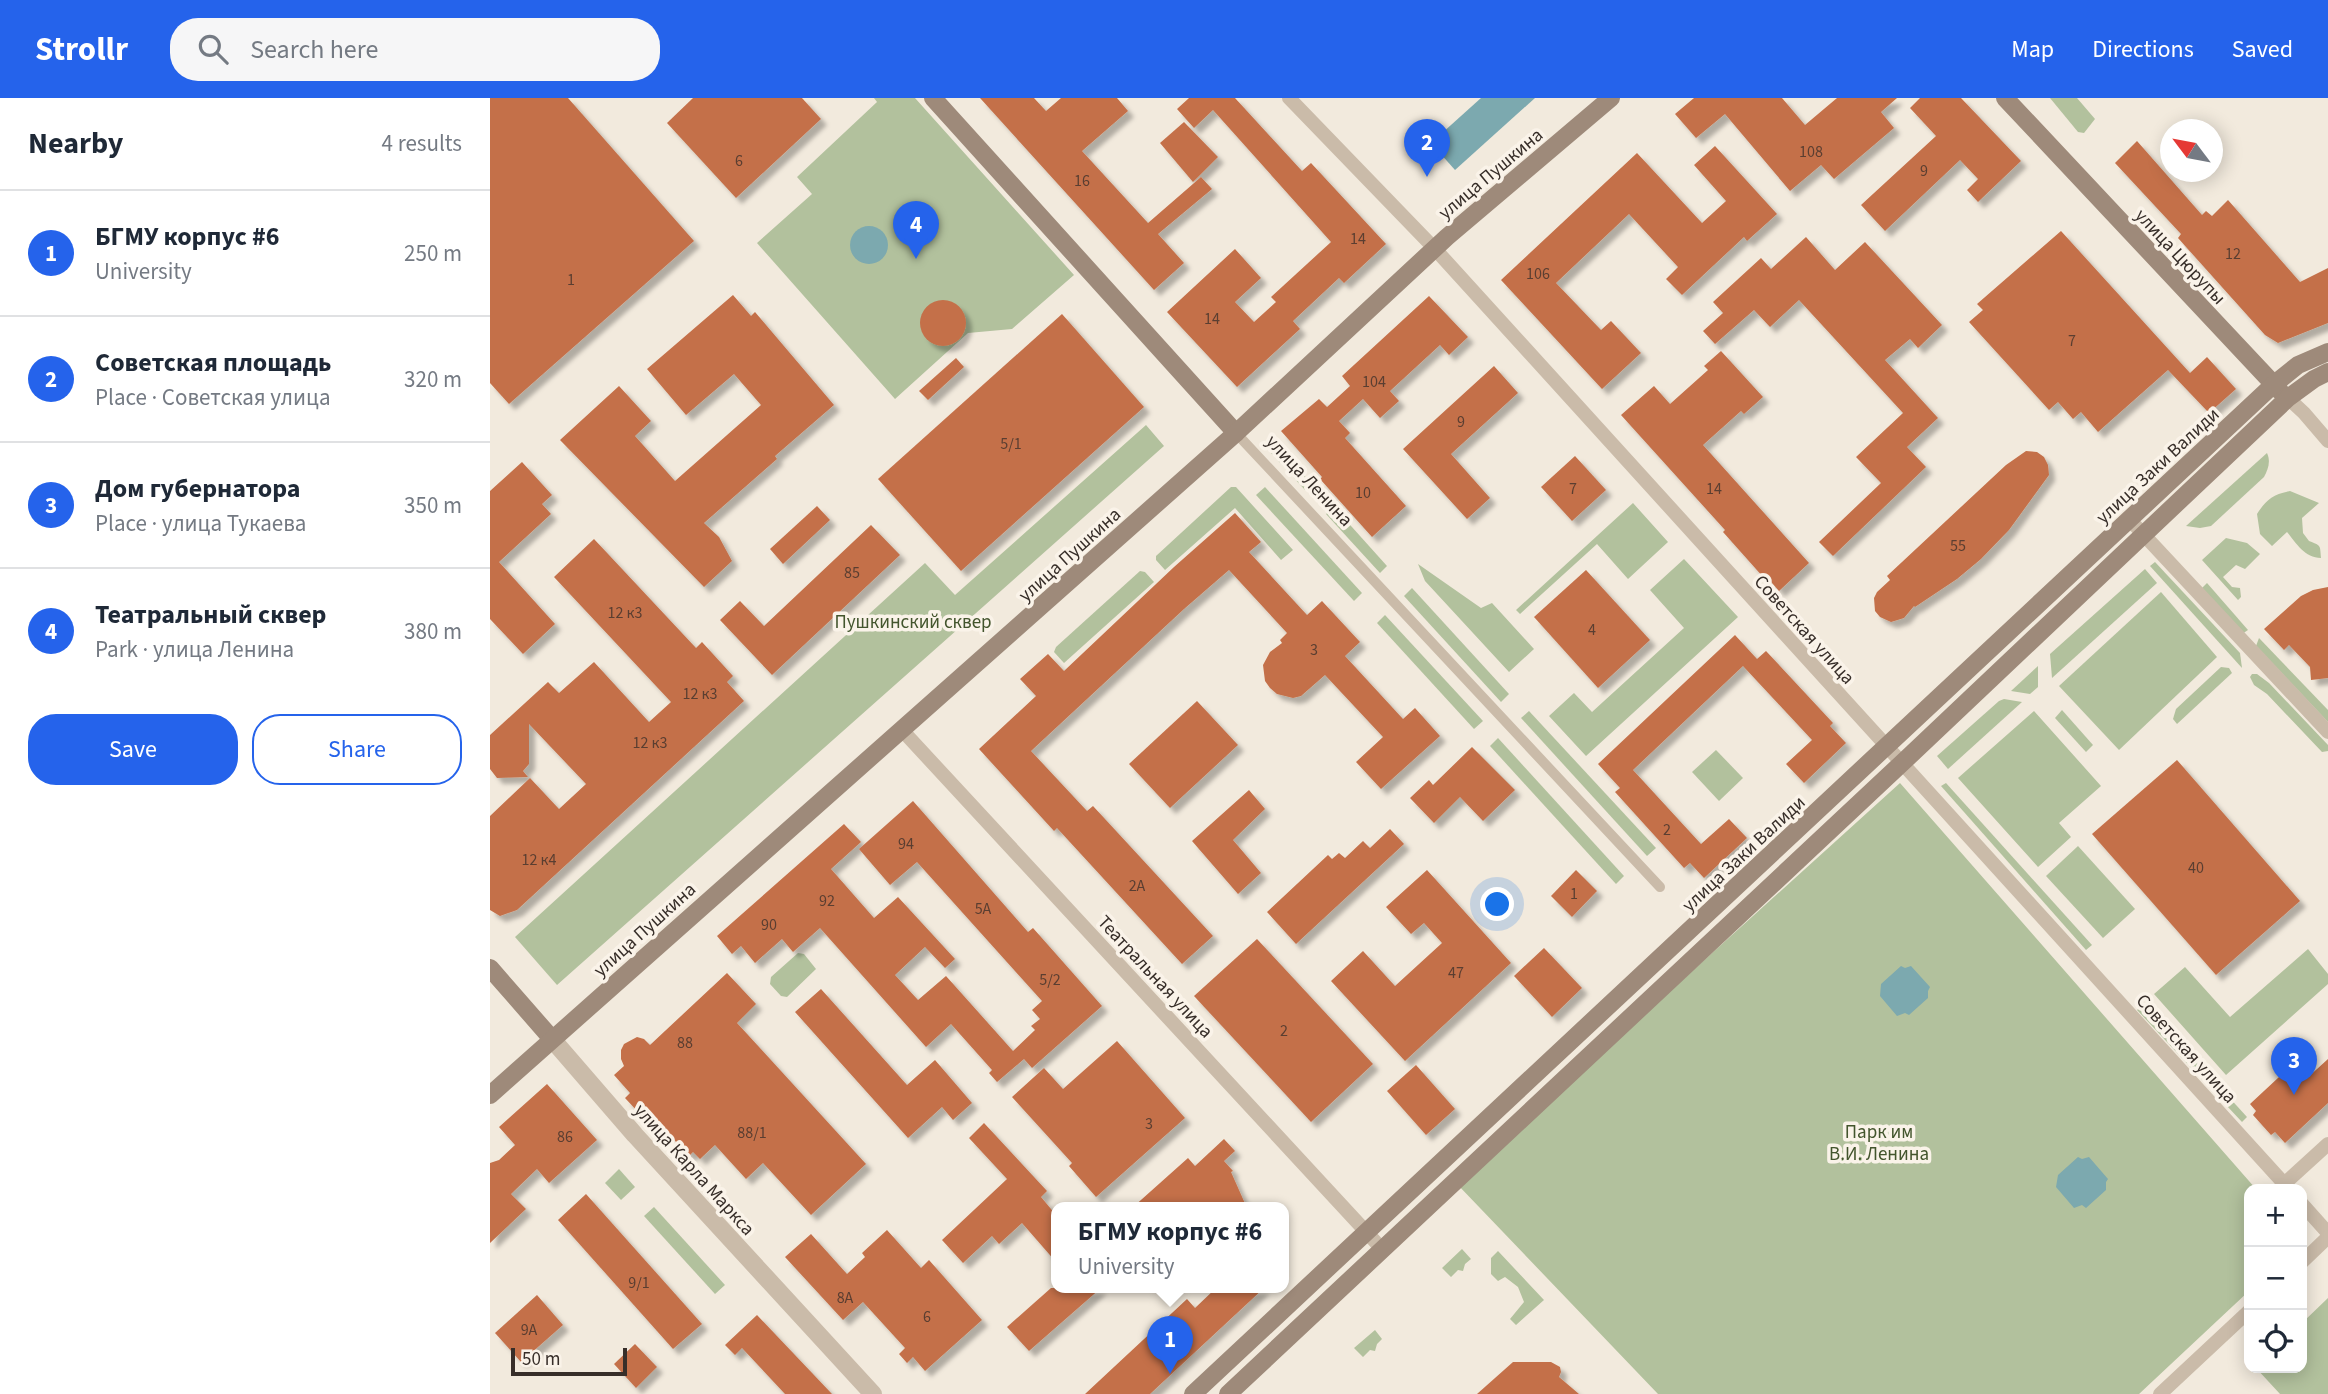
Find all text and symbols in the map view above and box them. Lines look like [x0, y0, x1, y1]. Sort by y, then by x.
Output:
search box [170, 18, 660, 81]
text: Strollr [35, 26, 128, 73]
icon: search [194, 30, 232, 68]
text: Search here [250, 31, 378, 68]
text: Map [2011, 32, 2054, 67]
text: Directions [2092, 32, 2194, 67]
text: Saved [2232, 32, 2293, 67]
pin: 2 [1404, 119, 1450, 177]
north arrow [2160, 119, 2223, 182]
text: Nearby [28, 122, 123, 165]
street label: улица Пушкина [1433, 122, 1549, 226]
text: 4 results [382, 127, 462, 160]
house number: 108 [1799, 141, 1823, 163]
house number: 6 [735, 150, 743, 172]
house number: 9 [1920, 160, 1928, 182]
house number: 16 [1074, 170, 1090, 192]
pin: 4 [893, 201, 939, 259]
street label: улица Цюрупы [2128, 203, 2232, 311]
text: БГМУ корпус #6 [95, 218, 280, 255]
house number: 14 [1350, 228, 1366, 250]
text: 1 [45, 237, 57, 270]
text: 250 m [404, 237, 462, 270]
house number: 12 [2225, 243, 2241, 265]
text: University [95, 255, 192, 288]
house number: 106 [1526, 263, 1550, 285]
house number: 1 [567, 269, 575, 291]
house number: 14 [1204, 308, 1220, 330]
house number: 7 [2068, 330, 2076, 352]
text: Советская площадь [95, 344, 331, 381]
text: 2 [45, 363, 57, 396]
text: 320 m [404, 363, 462, 396]
house number: 104 [1362, 371, 1386, 393]
text: Place · Советская улица [95, 381, 331, 414]
street label: улица Заки Валиди [2090, 402, 2226, 531]
house number: 9 [1457, 411, 1465, 433]
street label: улица Ленина [1259, 429, 1359, 533]
house number: 5/1 [1000, 433, 1022, 455]
text: Дом губернатора [95, 470, 301, 507]
house number: 7 [1569, 478, 1577, 500]
house number: 14 [1706, 478, 1722, 500]
house number: 10 [1355, 482, 1371, 504]
text: 3 [45, 489, 57, 522]
text: 350 m [404, 489, 462, 522]
street label: улица Пушкина [1013, 502, 1127, 608]
text: Place · улица Тукаева [95, 507, 306, 540]
house number: 55 [1950, 535, 1966, 557]
house number: 85 [844, 562, 860, 584]
street label: Советская улица [1747, 569, 1861, 691]
text: Театральный сквер [95, 596, 327, 633]
house number: 12 к3 [608, 602, 643, 624]
park label: Пушкинский сквер [834, 609, 992, 636]
text: 4 [45, 615, 57, 648]
text: 380 m [404, 615, 462, 648]
house number: 4 [1588, 619, 1596, 641]
text: Park · улица Ленина [95, 633, 294, 666]
house number: 3 [1310, 639, 1318, 661]
house number: 12 к3 [683, 683, 718, 705]
button: Save [28, 714, 238, 785]
button: Share [252, 714, 462, 785]
house number: 12 к3 [633, 732, 668, 754]
street label: улица Заки Валиди [1676, 790, 1812, 919]
house number: 2 [1663, 819, 1671, 841]
house number: 94 [898, 833, 914, 855]
house number: 12 к4 [522, 849, 557, 871]
house number: 40 [2188, 857, 2204, 879]
house number: 2А [1129, 875, 1146, 897]
street label: улица Пушкина [588, 877, 702, 983]
house number: 1 [1570, 883, 1578, 905]
your location [1480, 887, 1514, 921]
house number: 92 [819, 890, 835, 912]
house number: 5А [975, 898, 992, 920]
street label: Театральная улица [1091, 910, 1219, 1044]
house number: 90 [761, 914, 777, 936]
house number: 47 [1448, 962, 1464, 984]
house number: 5/2 [1039, 969, 1061, 991]
street label: Советская улица [2129, 988, 2243, 1110]
house number: 2 [1280, 1020, 1288, 1042]
house number: 88 [677, 1032, 693, 1054]
pin: 3 [2271, 1037, 2317, 1095]
street label: улица Карла Маркса [627, 1098, 761, 1242]
house number: 3 [1145, 1113, 1153, 1135]
park label: Парк им В.И. Ленина [1829, 1119, 1929, 1168]
house number: 88/1 [737, 1122, 767, 1144]
house number: 86 [557, 1126, 573, 1148]
map controls [2244, 1184, 2307, 1373]
button: + [2244, 1184, 2307, 1247]
popup [1051, 1202, 1289, 1293]
text: БГМУ корпус #6 [1078, 1213, 1262, 1250]
button: − [2244, 1247, 2307, 1310]
text: University [1078, 1250, 1175, 1283]
house number: 9/1 [628, 1272, 650, 1294]
house number: 8А [837, 1287, 854, 1309]
house number: 6 [923, 1306, 931, 1328]
button: locate [2244, 1310, 2307, 1373]
pin: 1 [1147, 1316, 1193, 1374]
house number: 9А [521, 1319, 538, 1341]
scale bar [511, 1345, 626, 1377]
text: 50 m [522, 1346, 560, 1373]

